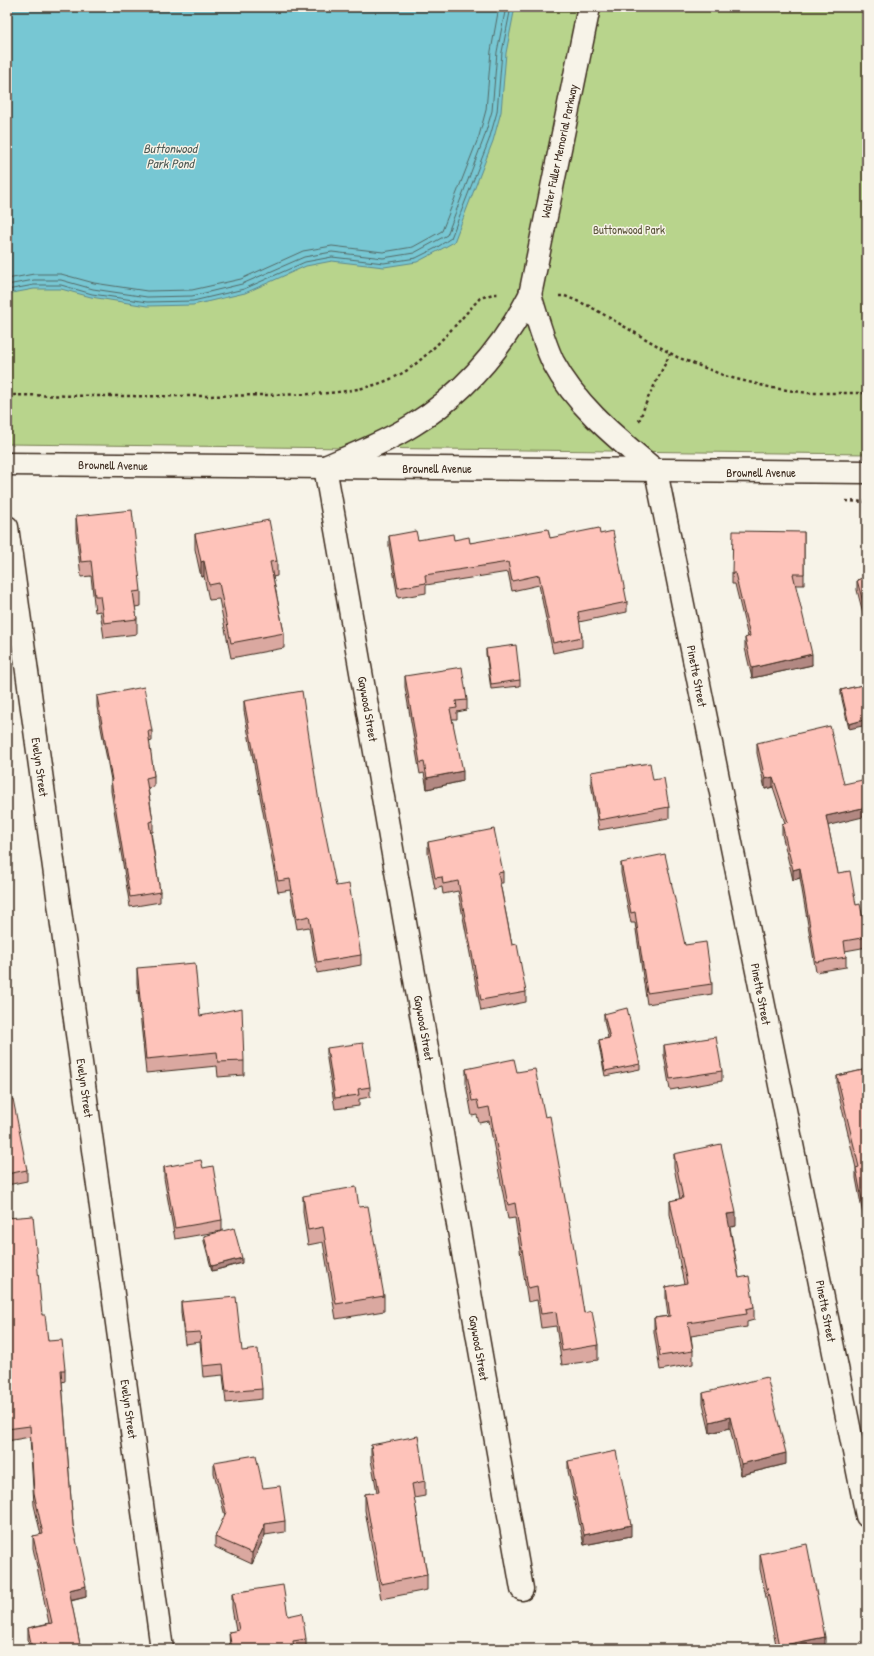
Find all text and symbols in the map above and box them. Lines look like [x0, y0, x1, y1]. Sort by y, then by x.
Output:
street label: Walter Fuller Memorial Parkway [536, 82, 582, 220]
water label: Buttonwood Park Pond [143, 139, 199, 172]
park label: Buttonwood Park [593, 221, 665, 238]
street label: Brownell Avenue [78, 456, 148, 474]
street label: Brownell Avenue [402, 460, 472, 477]
street label: Brownell Avenue [726, 464, 796, 481]
street label: Pinette Street [683, 644, 711, 709]
street label: Gaywood Street [354, 675, 382, 744]
street label: Evelyn Street [27, 736, 53, 798]
street label: Pinette Street [747, 962, 775, 1027]
street label: Gaywood Street [410, 994, 438, 1063]
street label: Evelyn Street [72, 1057, 98, 1119]
street label: Pinette Street [812, 1279, 840, 1344]
street label: Gaywood Street [465, 1314, 493, 1383]
street label: Evelyn Street [116, 1378, 142, 1440]

